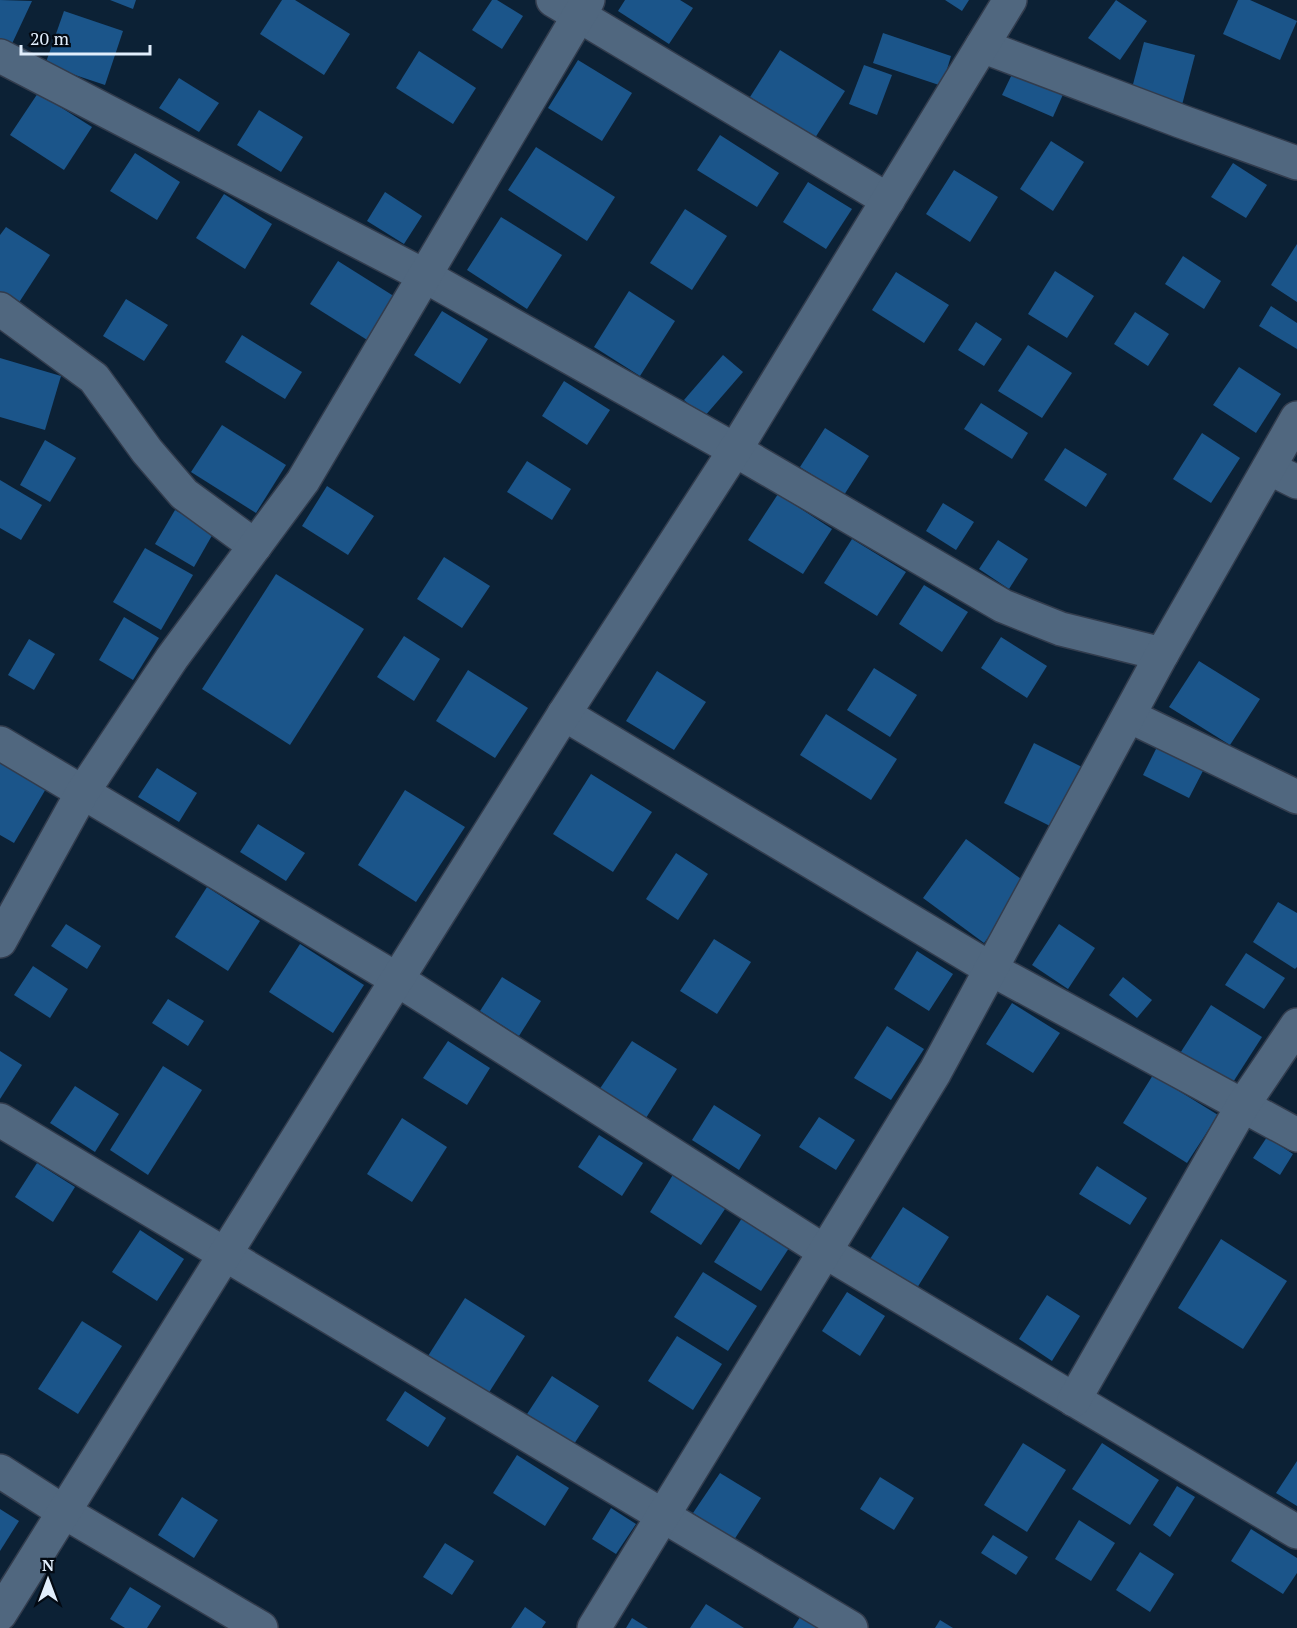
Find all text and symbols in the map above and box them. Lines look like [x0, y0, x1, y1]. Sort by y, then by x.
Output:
scale bar [21, 18, 150, 56]
text: 20 m [30, 26, 70, 50]
north arrow [18, 1550, 78, 1610]
text: N [42, 1554, 54, 1576]

